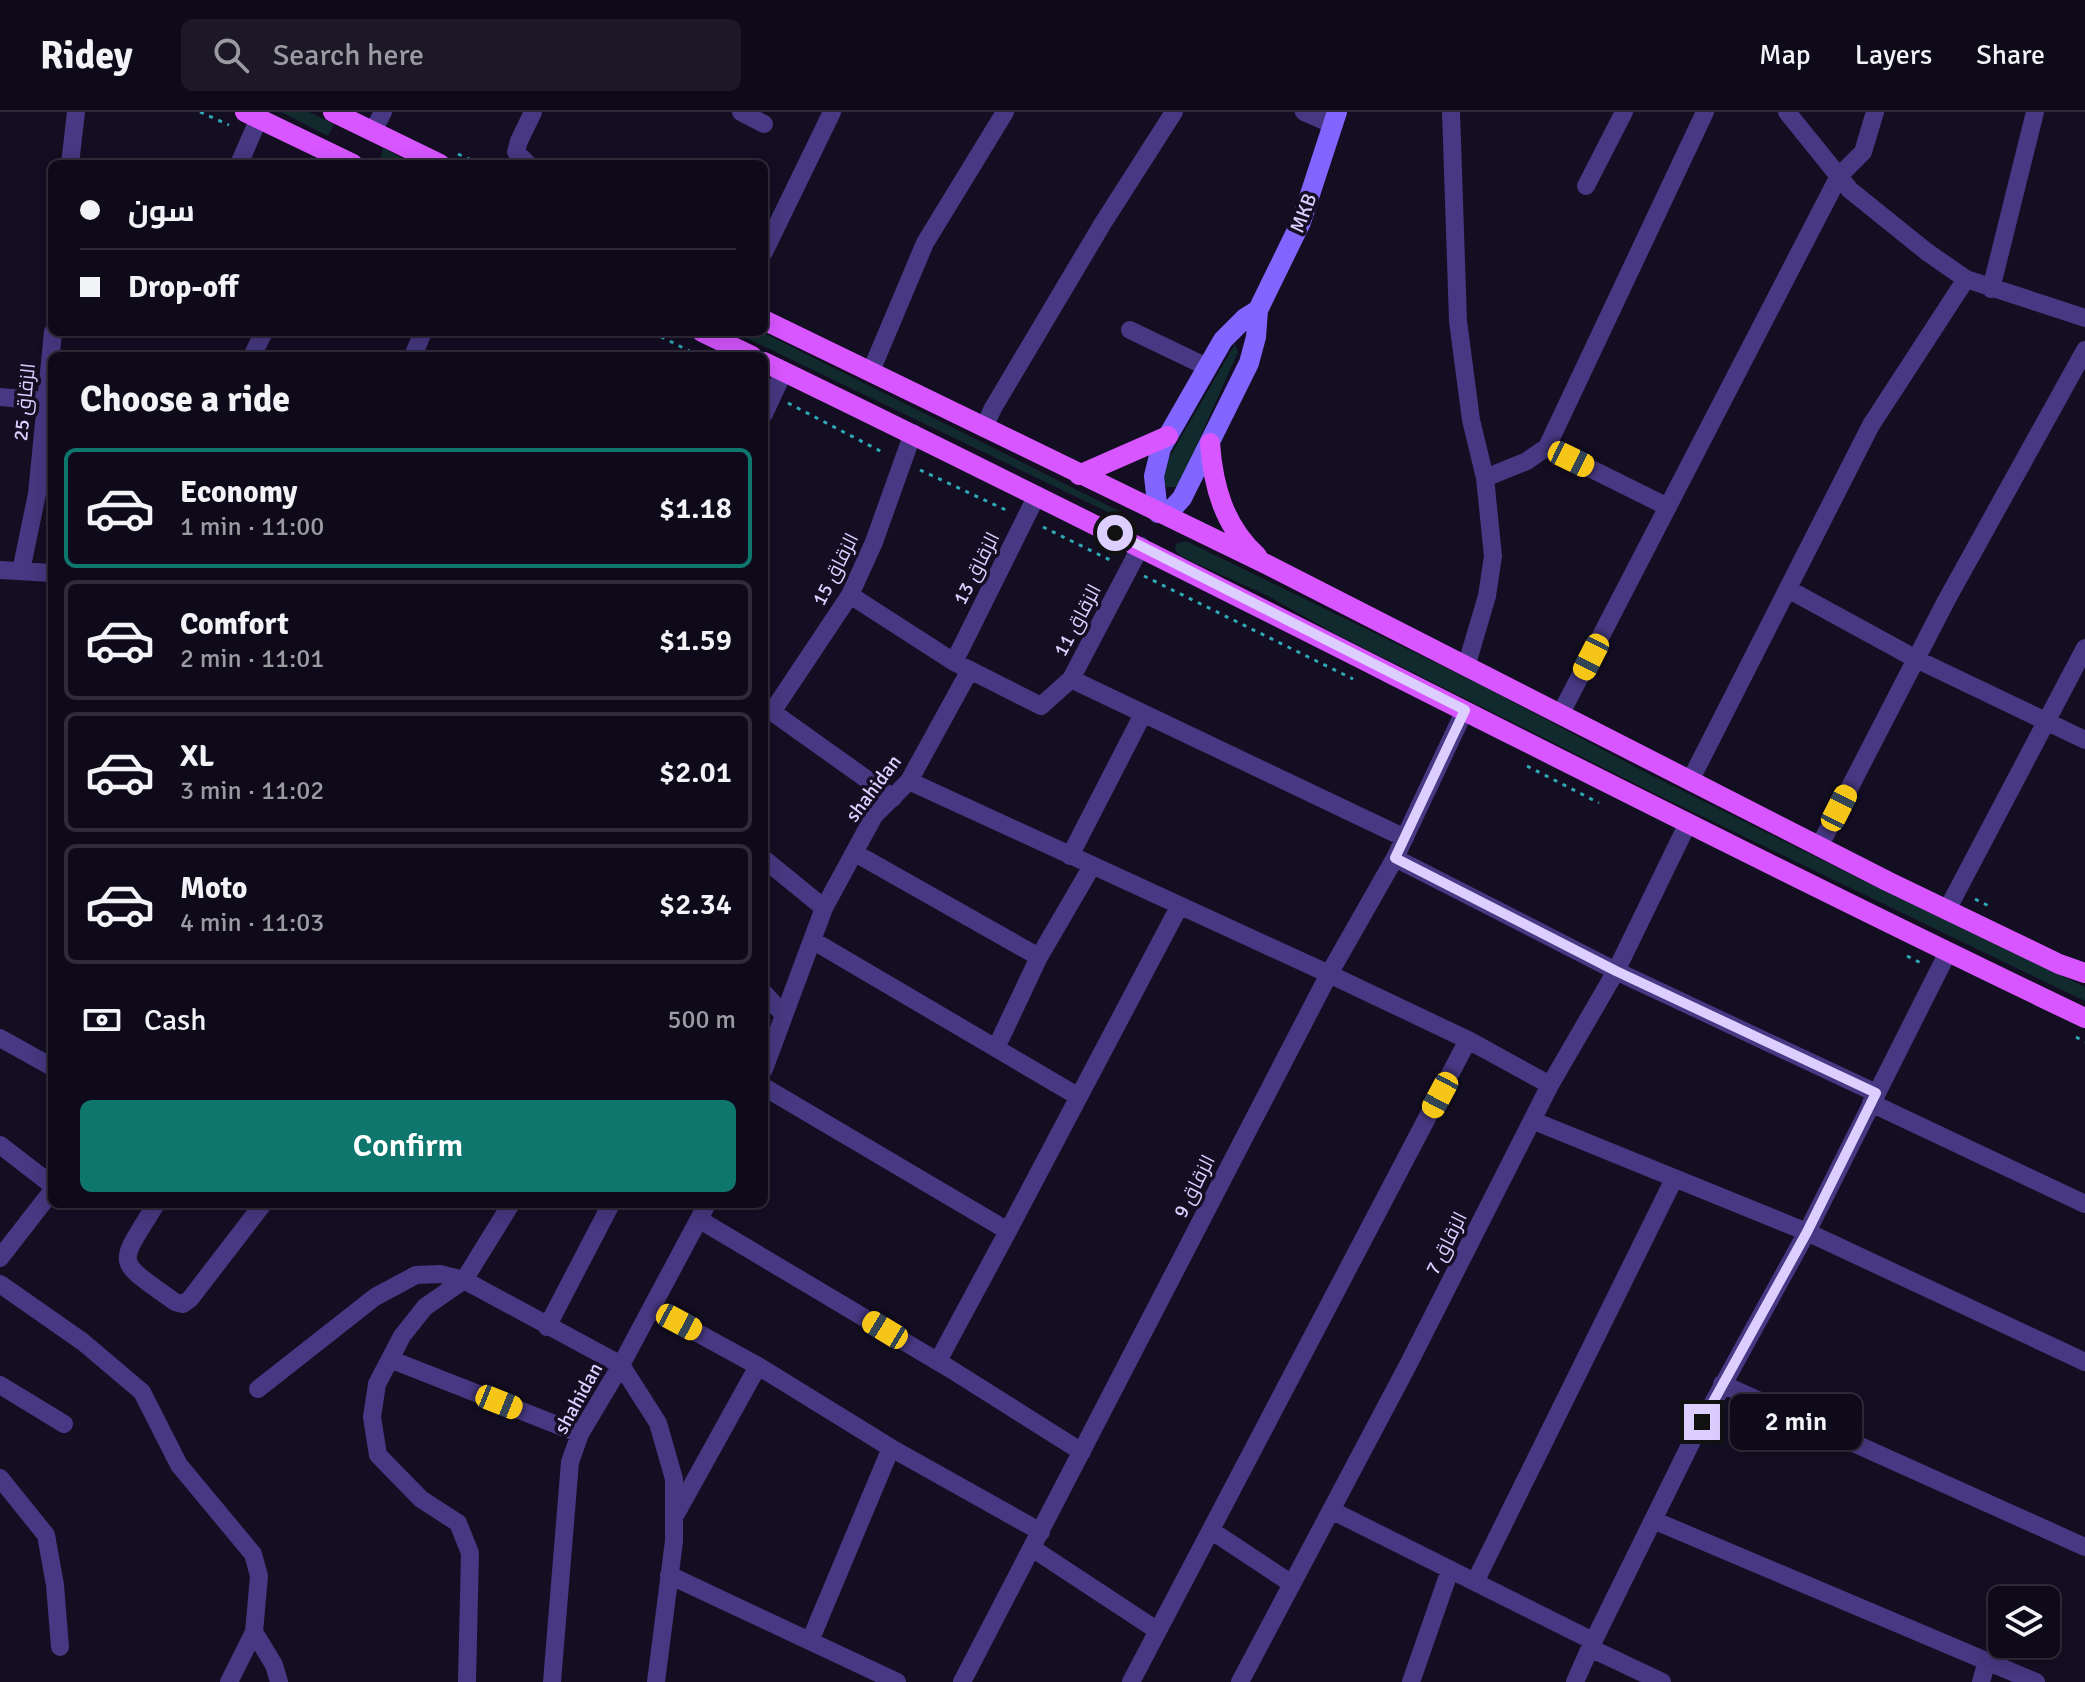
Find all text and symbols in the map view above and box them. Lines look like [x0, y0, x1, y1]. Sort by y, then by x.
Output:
search box [181, 19, 741, 91]
text: Ridey [40, 32, 133, 79]
icon: search [209, 33, 253, 77]
text: Search here [273, 37, 424, 74]
text: Map [1759, 38, 1811, 72]
text: Layers [1855, 38, 1932, 72]
text: Share [1976, 38, 2045, 72]
street label: MKB [1285, 190, 1322, 236]
text: سون [128, 193, 195, 230]
text: Drop-off [128, 269, 238, 306]
street label: الزقاق 25 [8, 362, 41, 442]
text: Choose a ride [80, 377, 290, 422]
car [1544, 438, 1598, 480]
icon: car [84, 472, 156, 544]
text: Economy [180, 474, 297, 511]
text: $1.18 [659, 490, 732, 527]
text: 1 min · 11:00 [180, 511, 324, 543]
route start [1097, 515, 1133, 551]
street label: الزقاق 13 [948, 528, 1005, 609]
street label: الزقاق 15 [807, 529, 864, 610]
street label: الزقاق 11 [1048, 580, 1107, 661]
icon: car [84, 604, 156, 676]
text: Comfort [180, 606, 289, 643]
text: $1.59 [659, 622, 732, 659]
car [1569, 630, 1613, 684]
text: 2 min · 11:01 [180, 643, 324, 675]
icon: car [84, 736, 156, 808]
text: XL [180, 738, 214, 775]
street label: shahidan [840, 750, 907, 827]
text: $2.01 [659, 754, 732, 791]
text: 3 min · 11:02 [180, 775, 324, 807]
car [1817, 781, 1861, 835]
icon: car [84, 868, 156, 940]
text: Moto [180, 870, 247, 907]
text: $2.34 [659, 886, 732, 923]
text: 4 min · 11:03 [180, 907, 324, 939]
icon: cash [80, 998, 124, 1042]
text: Cash [144, 1002, 207, 1039]
text: 500 m [667, 1004, 736, 1036]
car [1418, 1068, 1462, 1122]
button: Confirm [80, 1100, 736, 1192]
street label: الزقاق 9 [1168, 1151, 1221, 1222]
street label: الزقاق 7 [1420, 1208, 1473, 1279]
car [652, 1300, 706, 1344]
car [858, 1307, 912, 1353]
street label: shahidan [549, 1358, 608, 1438]
car [472, 1382, 526, 1422]
callout: 2 min [1730, 1394, 1862, 1450]
route end [1684, 1404, 1720, 1440]
text: 2 min [1765, 1406, 1827, 1438]
map controls [1988, 1586, 2060, 1658]
button: layers [1988, 1586, 2060, 1658]

